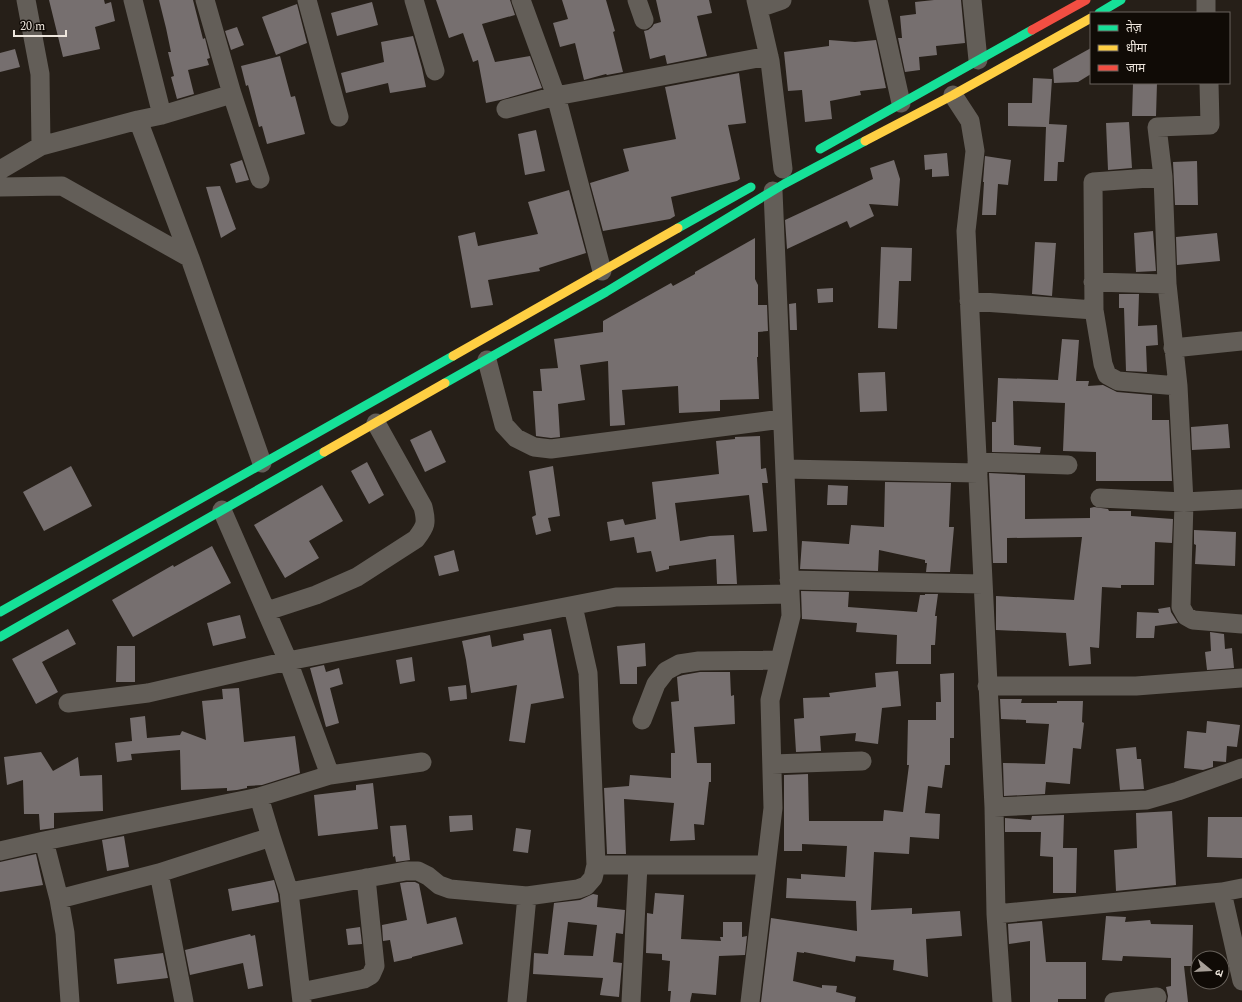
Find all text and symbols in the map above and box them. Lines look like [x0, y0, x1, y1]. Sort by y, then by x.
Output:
scale bar [14, 12, 66, 38]
legend [1090, 12, 1230, 84]
text: 20 m [20, 17, 45, 36]
text: तेज़ [1126, 19, 1143, 38]
text: धीमा [1126, 39, 1148, 58]
text: जाम [1126, 59, 1146, 78]
north arrow [1190, 950, 1230, 990]
text: उ [1210, 967, 1228, 979]

